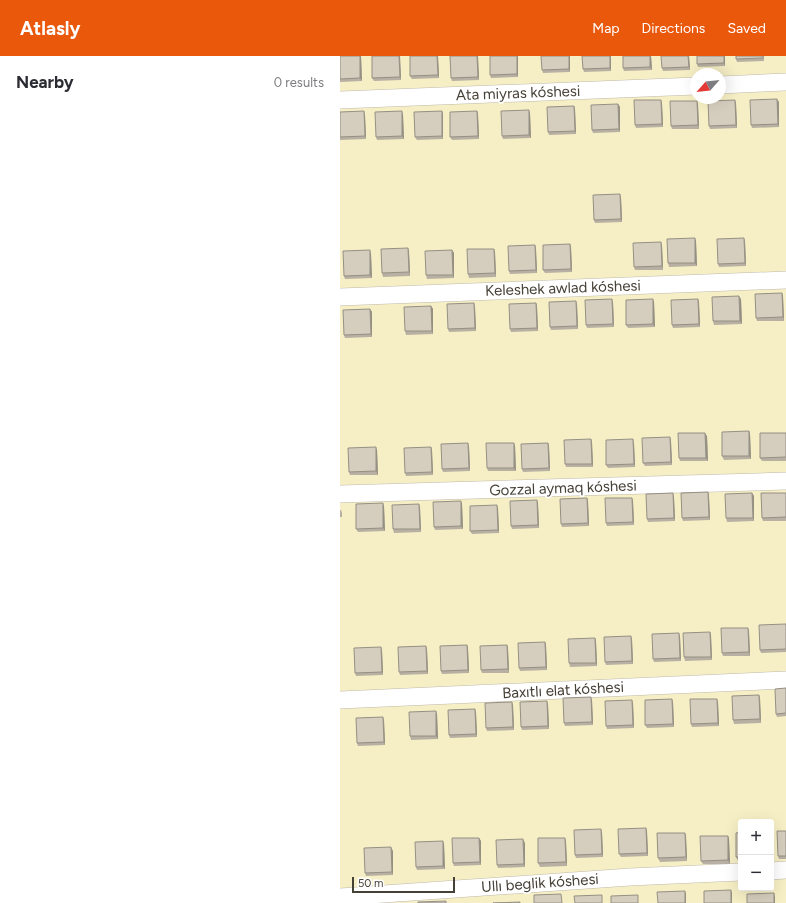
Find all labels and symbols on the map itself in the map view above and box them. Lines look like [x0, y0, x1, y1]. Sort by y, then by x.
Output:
north arrow [690, 68, 726, 104]
street label: Ata miyras kóshesi [455, 82, 581, 104]
street label: Keleshek awlad kóshesi [485, 276, 641, 300]
street label: Gozzal aymaq kóshesi [489, 476, 637, 500]
street label: Baxıtlı elat kóshesi [502, 678, 624, 702]
street label: Ullı beglik kóshesi [481, 870, 599, 896]
scale bar [352, 875, 455, 894]

